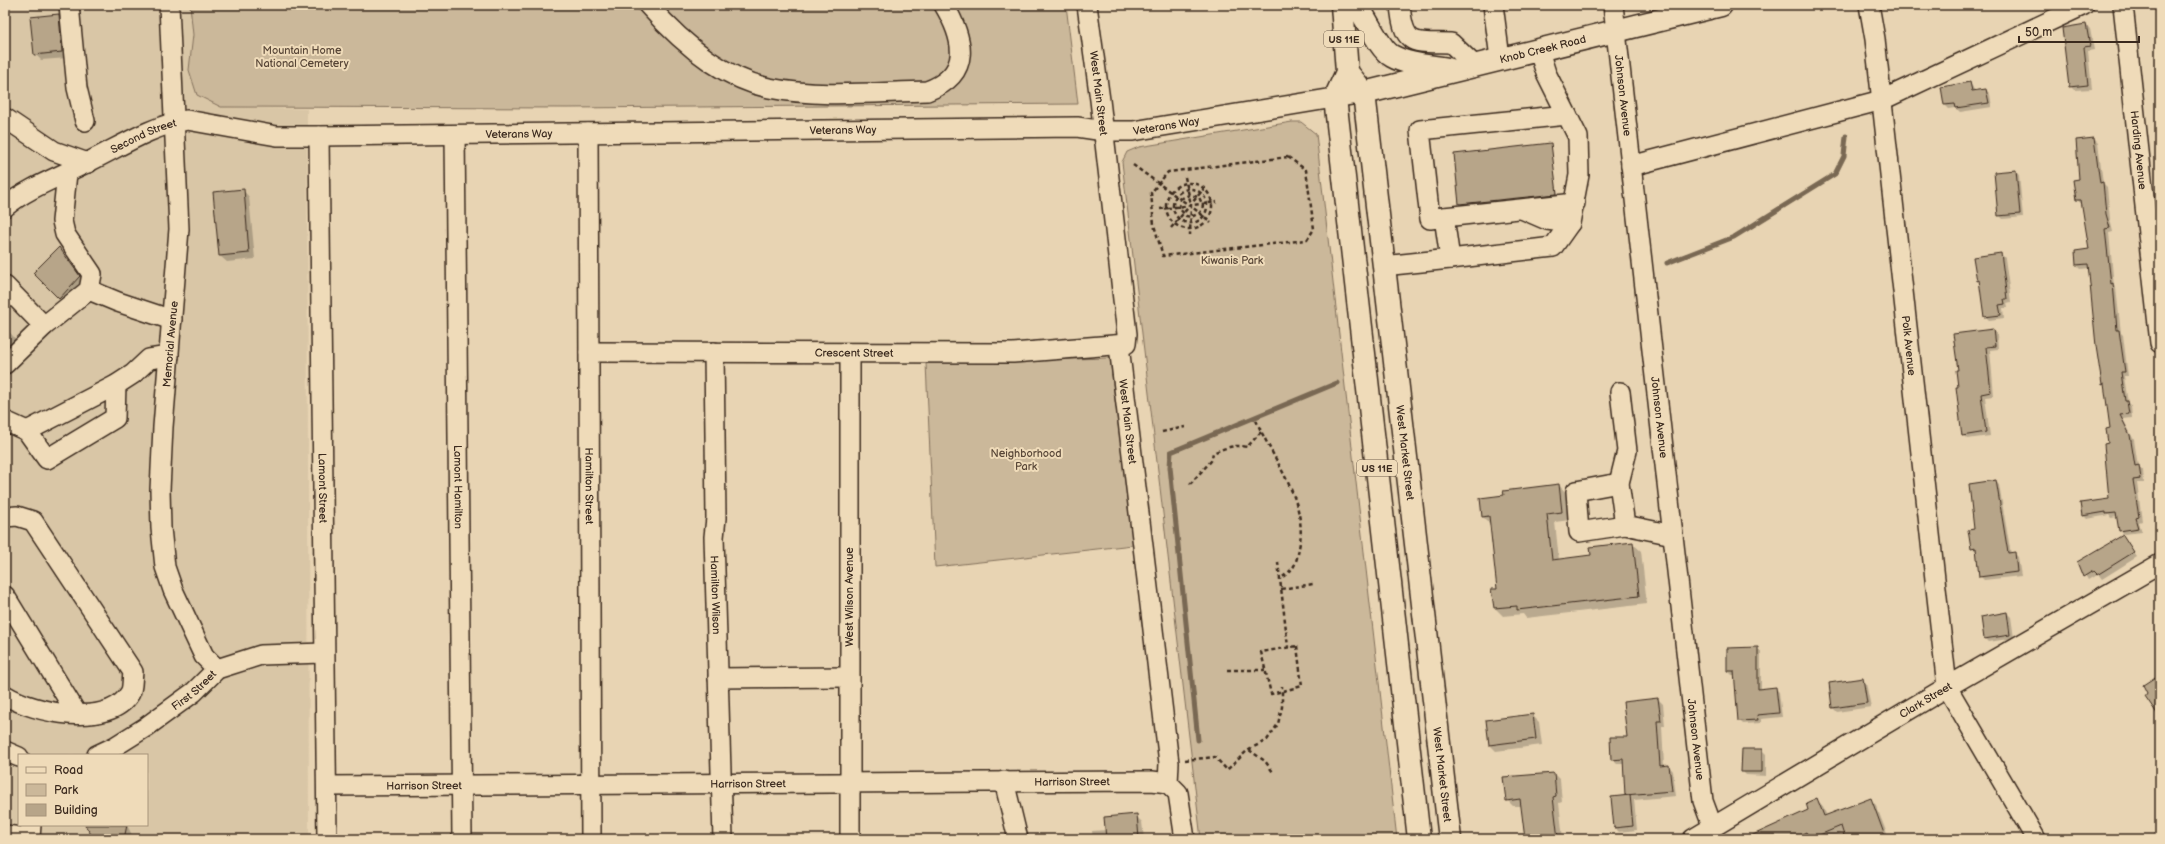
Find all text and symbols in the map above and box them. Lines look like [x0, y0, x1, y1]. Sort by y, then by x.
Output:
scale bar [2019, 18, 2139, 44]
text: 50 m [2025, 25, 2052, 40]
road number: US 11E [1324, 31, 1364, 47]
street label: Knob Creek Road [1498, 33, 1587, 66]
park label: Mountain Home National Cemetery [255, 44, 349, 70]
street label: West Main Street [1087, 50, 1110, 137]
street label: Johnson Avenue [1612, 54, 1634, 137]
street label: Harding Avenue [2128, 110, 2149, 191]
street label: Veterans Way [1132, 114, 1200, 138]
street label: Second Street [108, 116, 178, 156]
street label: Veterans Way [809, 123, 876, 137]
street label: Veterans Way [485, 127, 552, 141]
park label: Kiwanis Park [1201, 254, 1264, 267]
street label: Memorial Avenue [160, 300, 181, 388]
street label: Polk Avenue [1899, 315, 1918, 377]
street label: Crescent Street [815, 347, 894, 360]
street label: Johnson Avenue [1648, 376, 1670, 459]
street label: West Main Street [1116, 378, 1139, 465]
street label: West Market Street [1393, 404, 1417, 502]
street label: Lamont Hamilton [451, 445, 465, 529]
street label: Hamilton Street [582, 447, 596, 525]
park label: Neighborhood Park [990, 447, 1062, 473]
street label: Lamont Street [316, 453, 329, 524]
road number: US 11E [1357, 460, 1397, 476]
street label: West Wilson Avenue [843, 547, 856, 647]
street label: Hamilton Wilson [708, 555, 723, 635]
street label: First Street [169, 667, 220, 713]
street label: Clark Street [1897, 679, 1955, 721]
street label: Johnson Avenue [1684, 698, 1707, 781]
street label: West Market Street [1430, 726, 1454, 823]
legend [18, 754, 148, 826]
text: Road [54, 763, 83, 778]
street label: Harrison Street [1034, 775, 1111, 789]
street label: Harrison Street [710, 777, 787, 791]
street label: Harrison Street [386, 779, 463, 793]
text: Park [54, 783, 78, 798]
text: Building [54, 803, 98, 818]

